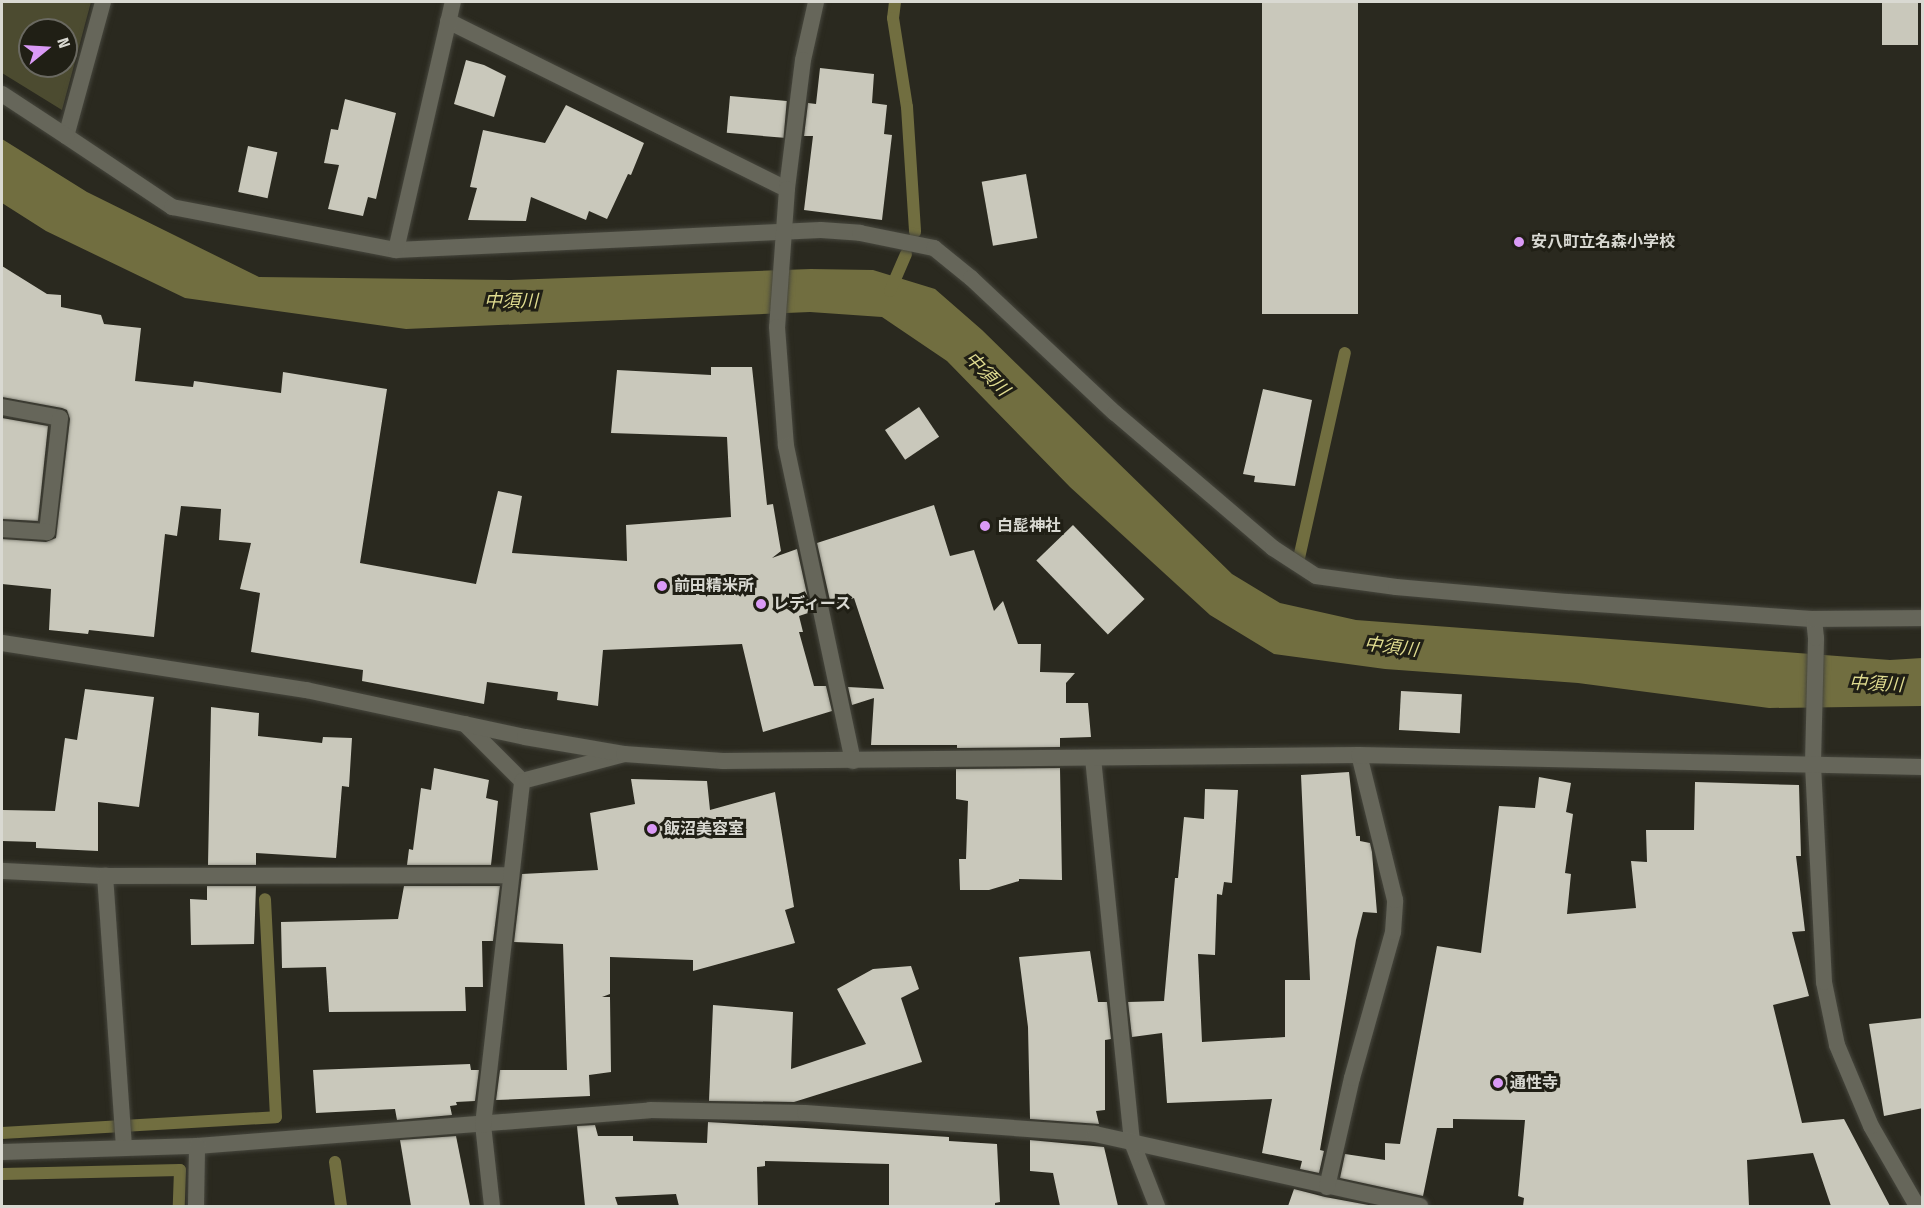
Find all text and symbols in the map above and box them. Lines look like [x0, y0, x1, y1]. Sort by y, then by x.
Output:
north arrow [18, 18, 78, 78]
text: N [53, 35, 74, 50]
place label: 安八町立名森小学校 [1531, 232, 1675, 252]
marker: 安八町立名森小学校 [1512, 235, 1526, 249]
water label: 中須川 [484, 290, 538, 312]
water label: 中須川 [960, 347, 1014, 401]
place label: 白髭神社 [997, 516, 1061, 536]
marker: 白髭神社 [978, 519, 992, 533]
place label: 前田精米所 [674, 576, 754, 596]
marker: 前田精米所 [655, 579, 669, 593]
place label: レディース [773, 594, 853, 614]
marker: レディース [754, 597, 768, 611]
water label: 中須川 [1363, 633, 1419, 661]
water label: 中須川 [1848, 672, 1904, 696]
place label: 飯沼美容室 [664, 819, 744, 839]
marker: 飯沼美容室 [645, 822, 659, 836]
place label: 通性寺 [1510, 1073, 1558, 1093]
marker: 通性寺 [1491, 1076, 1505, 1090]

